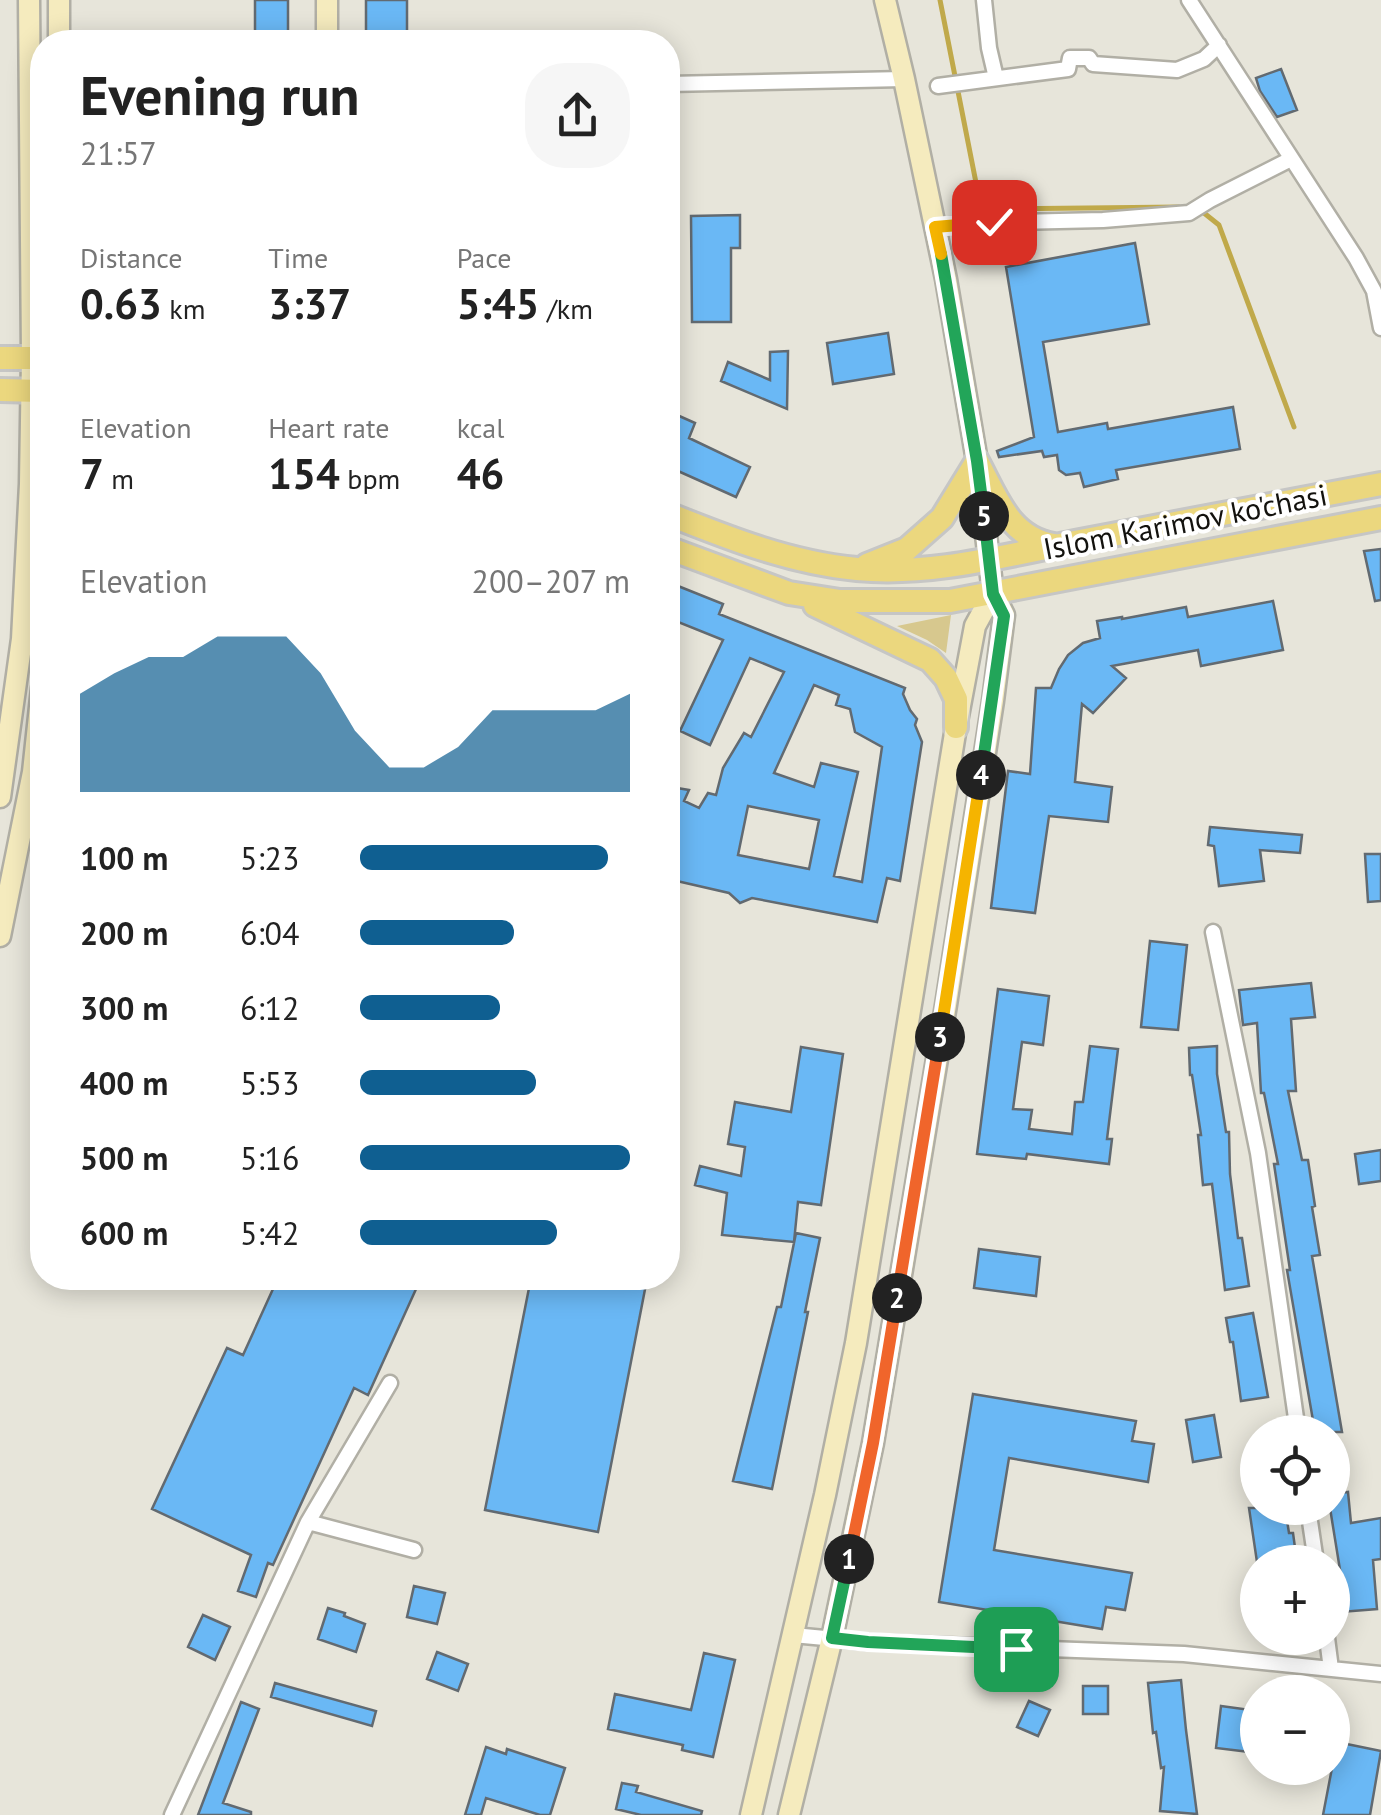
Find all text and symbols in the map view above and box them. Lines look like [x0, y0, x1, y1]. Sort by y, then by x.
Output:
text: Evening run [80, 59, 360, 130]
button: share [525, 63, 630, 168]
text: 21:57 [80, 132, 157, 174]
pin [952, 180, 1037, 265]
icon: check [967, 195, 1022, 250]
text: Distance [80, 239, 183, 276]
text: Time [268, 239, 328, 276]
text: Pace [457, 239, 511, 276]
text: 0.63 [80, 276, 162, 331]
text: 3:37 [268, 276, 351, 331]
text: 5:45 [457, 276, 539, 331]
text: km [162, 290, 205, 327]
text: /km [539, 290, 593, 327]
text: Elevation [80, 409, 192, 446]
text: Heart rate [268, 409, 389, 446]
text: kcal [457, 409, 504, 446]
text: 7 [80, 446, 104, 501]
text: 154 [268, 446, 340, 501]
text: 46 [457, 446, 504, 501]
text: m [104, 460, 134, 497]
text: bpm [340, 460, 400, 497]
street label: Islom Karimov ko'chasi [1040, 474, 1330, 568]
pin: 5 [959, 491, 1009, 541]
text: 5 [976, 497, 992, 534]
text: Elevation [80, 560, 207, 602]
text: 200–207 m [471, 560, 630, 602]
pin: 4 [956, 750, 1006, 800]
text: 4 [973, 756, 989, 793]
text: 100 m [80, 837, 168, 879]
text: 5:23 [240, 837, 299, 879]
text: 200 m [80, 912, 168, 954]
text: 6:04 [240, 912, 299, 954]
text: 300 m [80, 987, 168, 1029]
text: 6:12 [240, 987, 299, 1029]
pin: 3 [915, 1012, 965, 1062]
text: 3 [932, 1018, 948, 1055]
text: 400 m [80, 1062, 168, 1104]
text: 5:53 [240, 1062, 299, 1104]
text: 500 m [80, 1137, 168, 1179]
text: 5:16 [240, 1137, 299, 1179]
text: 600 m [80, 1212, 168, 1254]
text: 5:42 [240, 1212, 299, 1254]
pin: 2 [872, 1273, 922, 1323]
text: 2 [889, 1279, 905, 1316]
map controls [1240, 1415, 1350, 1785]
button: locate [1240, 1415, 1350, 1525]
pin: 1 [824, 1534, 874, 1584]
text: 1 [841, 1540, 857, 1577]
button: + [1240, 1545, 1350, 1655]
pin [974, 1607, 1059, 1692]
icon: arrive [989, 1622, 1044, 1677]
button: − [1240, 1675, 1350, 1785]

